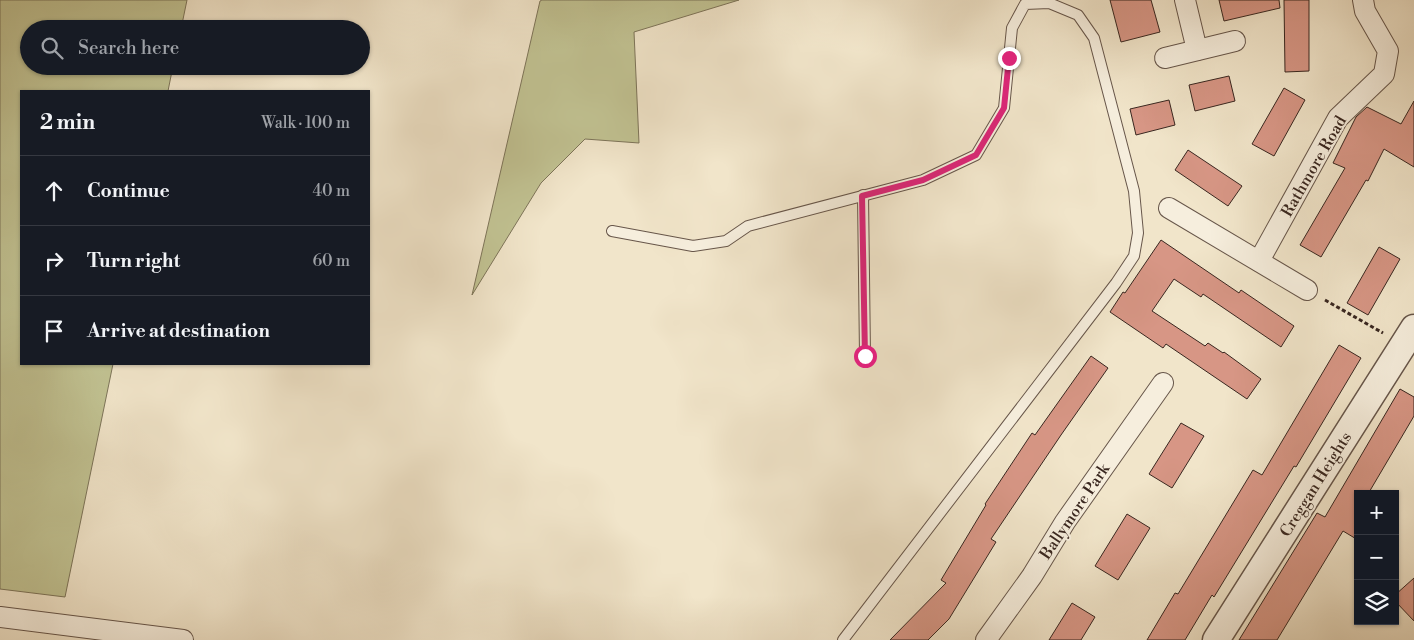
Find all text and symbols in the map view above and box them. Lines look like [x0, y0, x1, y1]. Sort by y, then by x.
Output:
search box [20, 20, 370, 75]
icon: search [38, 34, 66, 62]
text: Search here [78, 36, 179, 60]
route end [998, 47, 1021, 70]
text: 2 min [40, 110, 95, 136]
street label: Rathmore Road [1277, 112, 1351, 221]
text: Walk · 100 m [261, 113, 350, 133]
icon: ahead [40, 177, 68, 205]
text: Continue [87, 179, 170, 203]
text: 40 m [313, 181, 350, 201]
icon: right [40, 247, 68, 275]
text: Turn right [87, 249, 180, 273]
text: 60 m [312, 251, 350, 271]
icon: arrive [40, 317, 68, 345]
text: Arrive at destination [87, 319, 270, 343]
route start [854, 345, 877, 368]
street label: Creggan Heights [1276, 428, 1356, 541]
street label: Ballymore Park [1035, 459, 1115, 564]
map controls [1354, 490, 1399, 625]
button: + [1354, 490, 1399, 535]
button: − [1354, 535, 1399, 580]
button: layers [1354, 580, 1399, 625]

